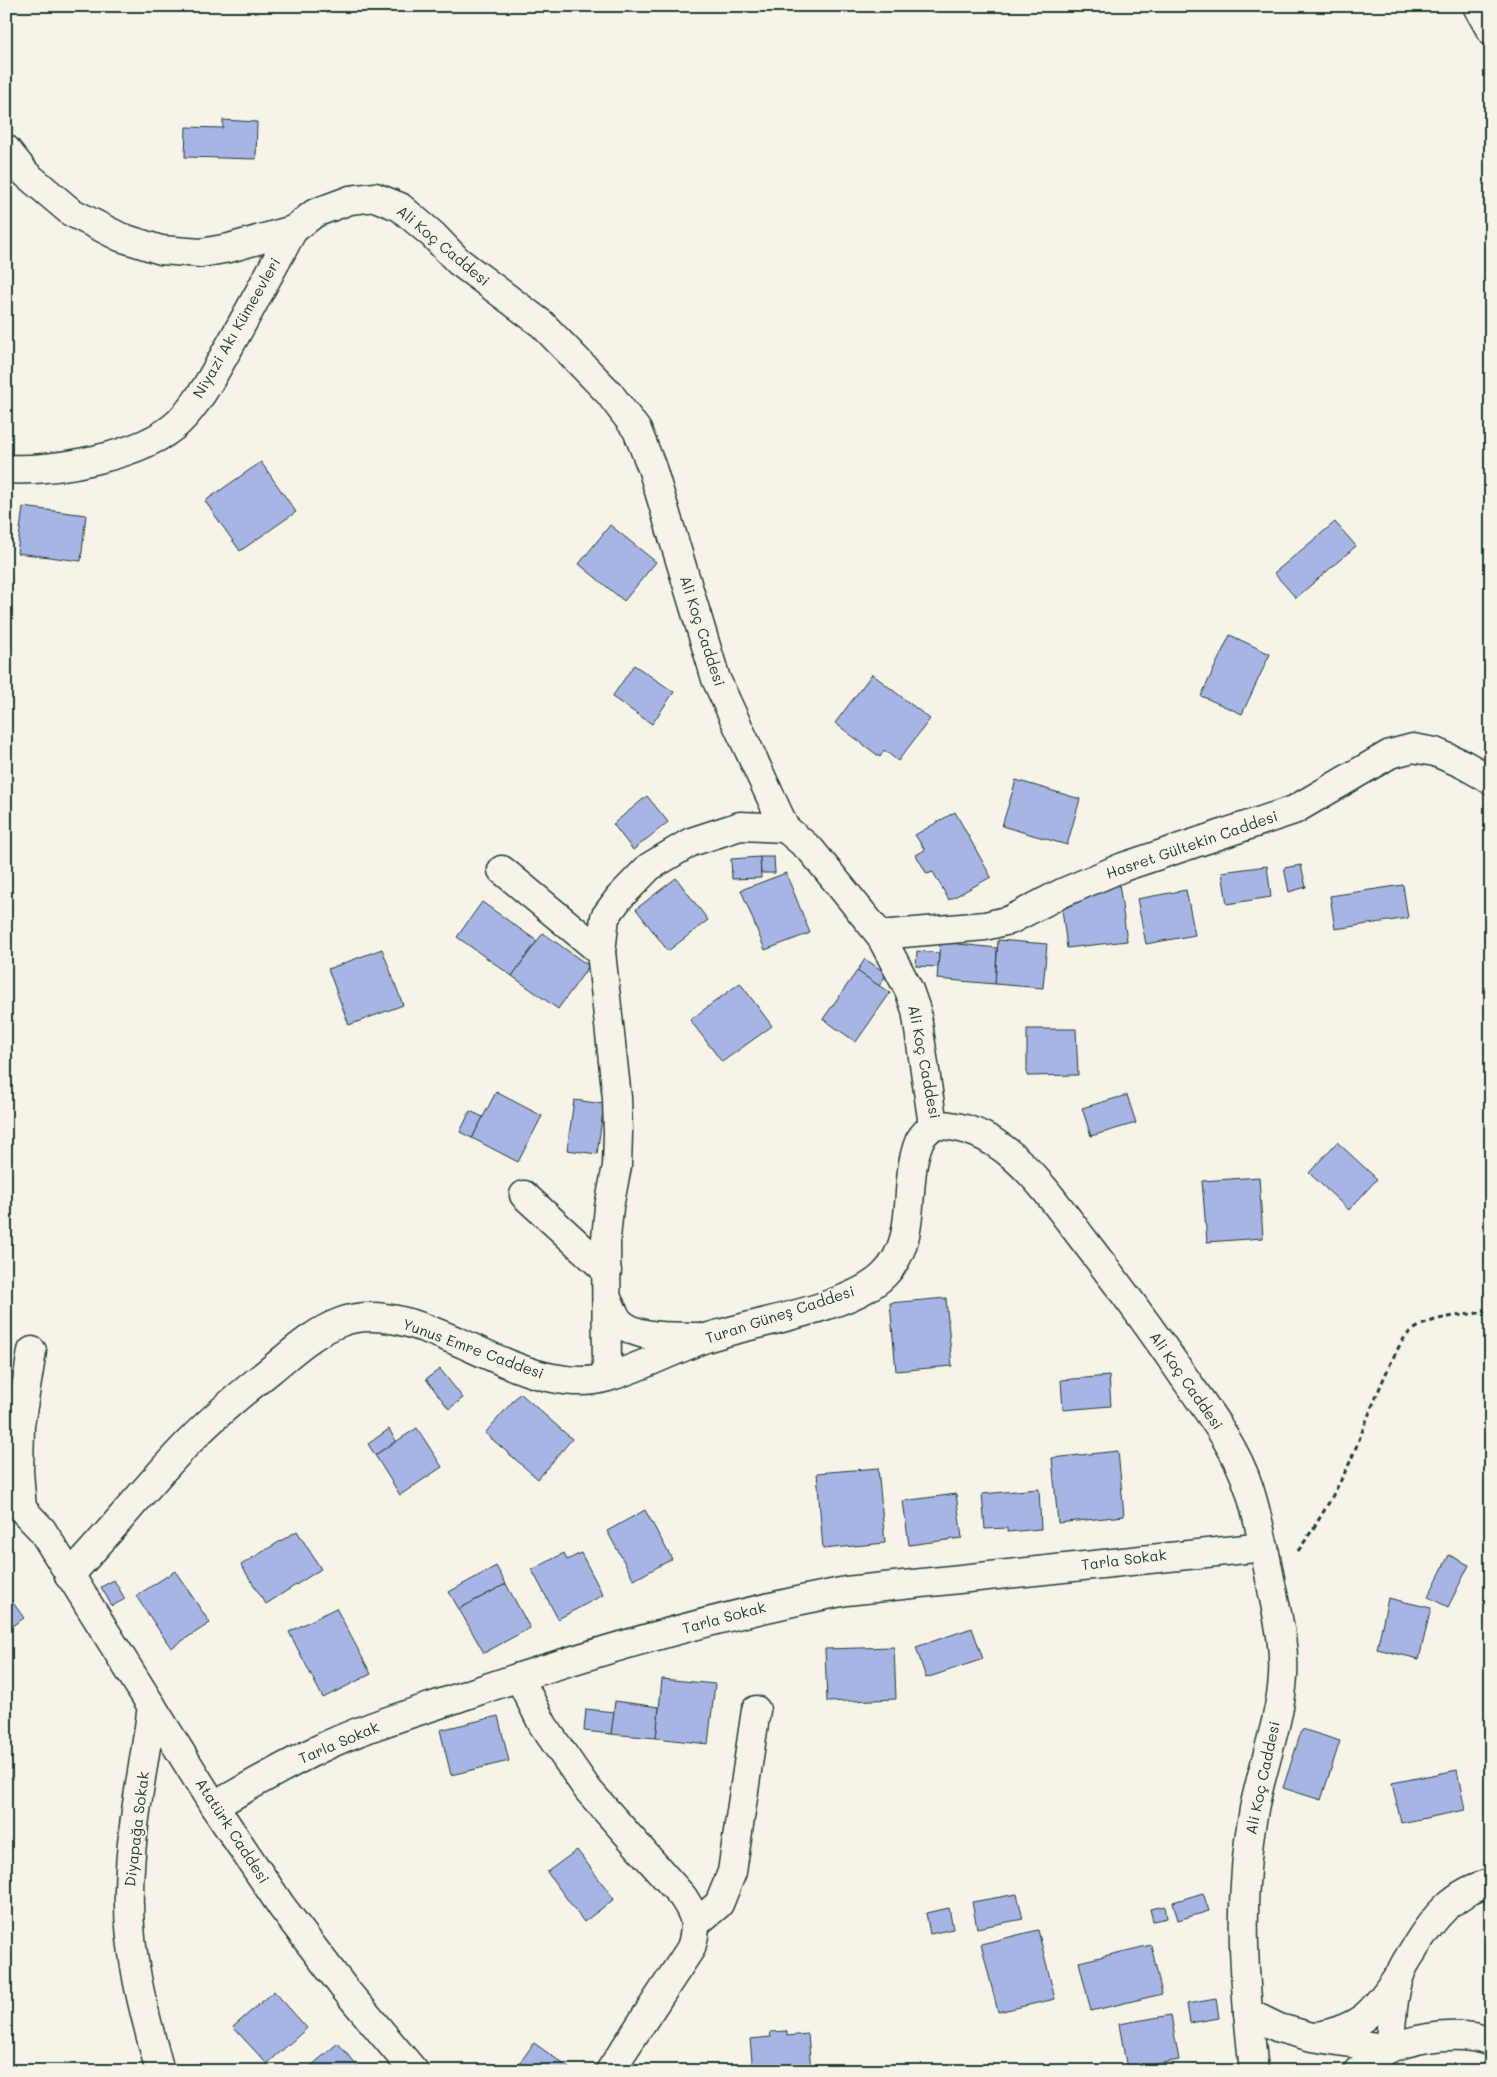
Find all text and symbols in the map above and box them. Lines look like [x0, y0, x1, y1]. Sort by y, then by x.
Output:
street label: Ali Koç Caddesi [393, 200, 494, 290]
street label: Niyazi Akı Kümeevleri [188, 253, 285, 402]
street label: Ali Koç Caddesi [676, 573, 730, 689]
street label: Hasret Gültekin Caddesi [1103, 805, 1280, 883]
street label: Ali Koç Caddesi [904, 1003, 946, 1120]
street label: Turan Güneş Caddesi [703, 1280, 857, 1348]
street label: Yunus Emre Caddesi [400, 1313, 547, 1383]
street label: Ali Koç Caddesi [1146, 1327, 1228, 1433]
street label: Tarla Sokak [1080, 1544, 1168, 1574]
street label: Tarla Sokak [680, 1596, 768, 1638]
street label: Tarla Sokak [295, 1716, 382, 1768]
street label: Ali Koç Caddesi [1240, 1719, 1284, 1836]
street label: Diyapağa Sokak [119, 1770, 153, 1888]
street label: Atatürk Caddesi [191, 1774, 274, 1887]

